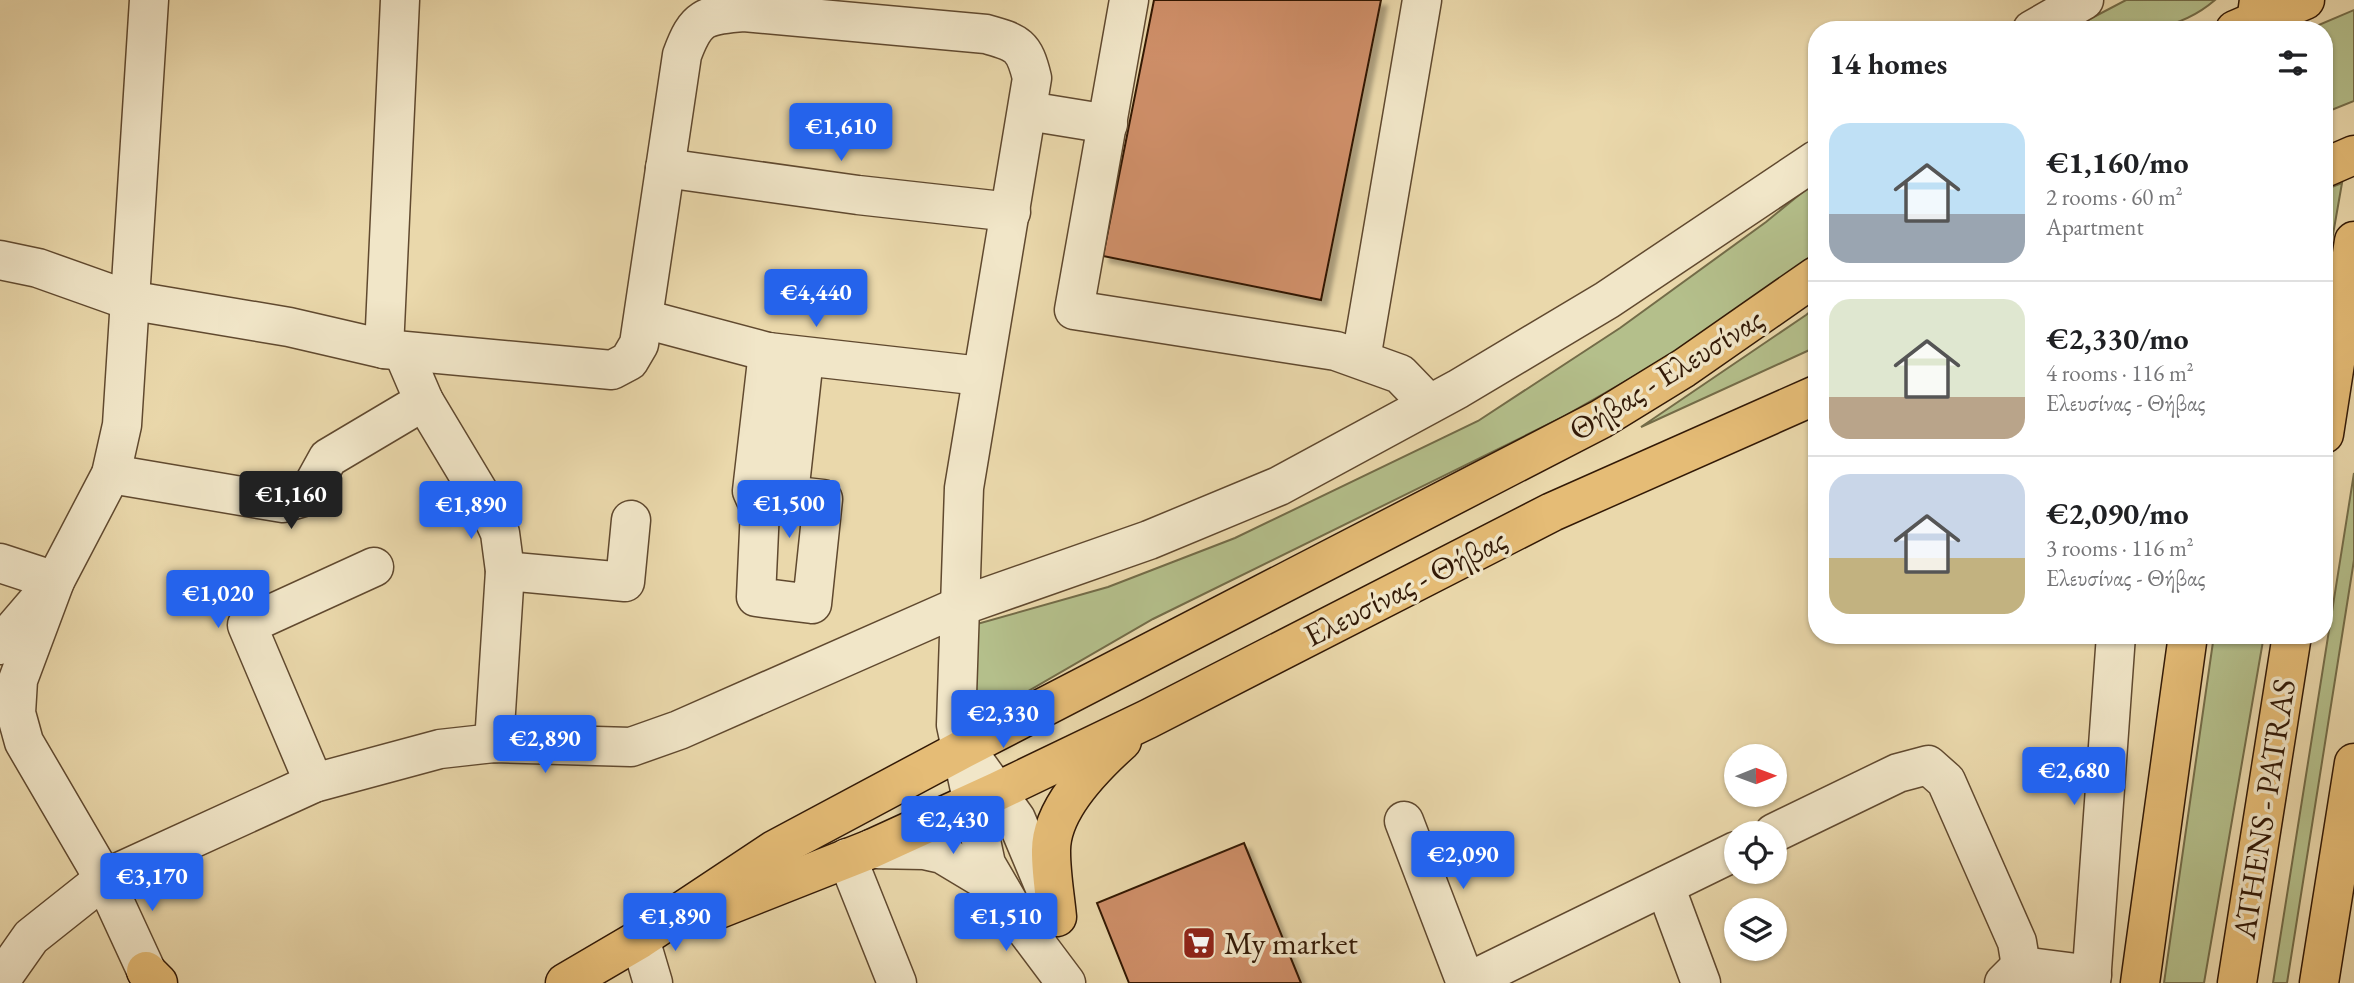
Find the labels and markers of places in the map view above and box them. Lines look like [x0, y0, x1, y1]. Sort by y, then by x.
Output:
pin: €1,610 [784, 104, 898, 163]
pin: €4,440 [759, 270, 873, 329]
pin: €1,160 [234, 472, 348, 531]
pin: €1,500 [732, 480, 846, 540]
pin: €1,890 [414, 482, 528, 541]
pin: €1,020 [161, 570, 275, 630]
pin: €2,330 [946, 690, 1060, 750]
pin: €2,890 [488, 716, 602, 775]
pin: €2,680 [2017, 748, 2131, 807]
pin: €2,430 [896, 796, 1010, 856]
pin: €2,090 [1406, 832, 1520, 891]
pin: €3,170 [95, 853, 209, 913]
pin: €1,890 [618, 894, 732, 953]
pin: €1,510 [949, 894, 1063, 953]
place label: My market [1224, 922, 1358, 964]
supermarket icon: My market [1180, 924, 1218, 962]

